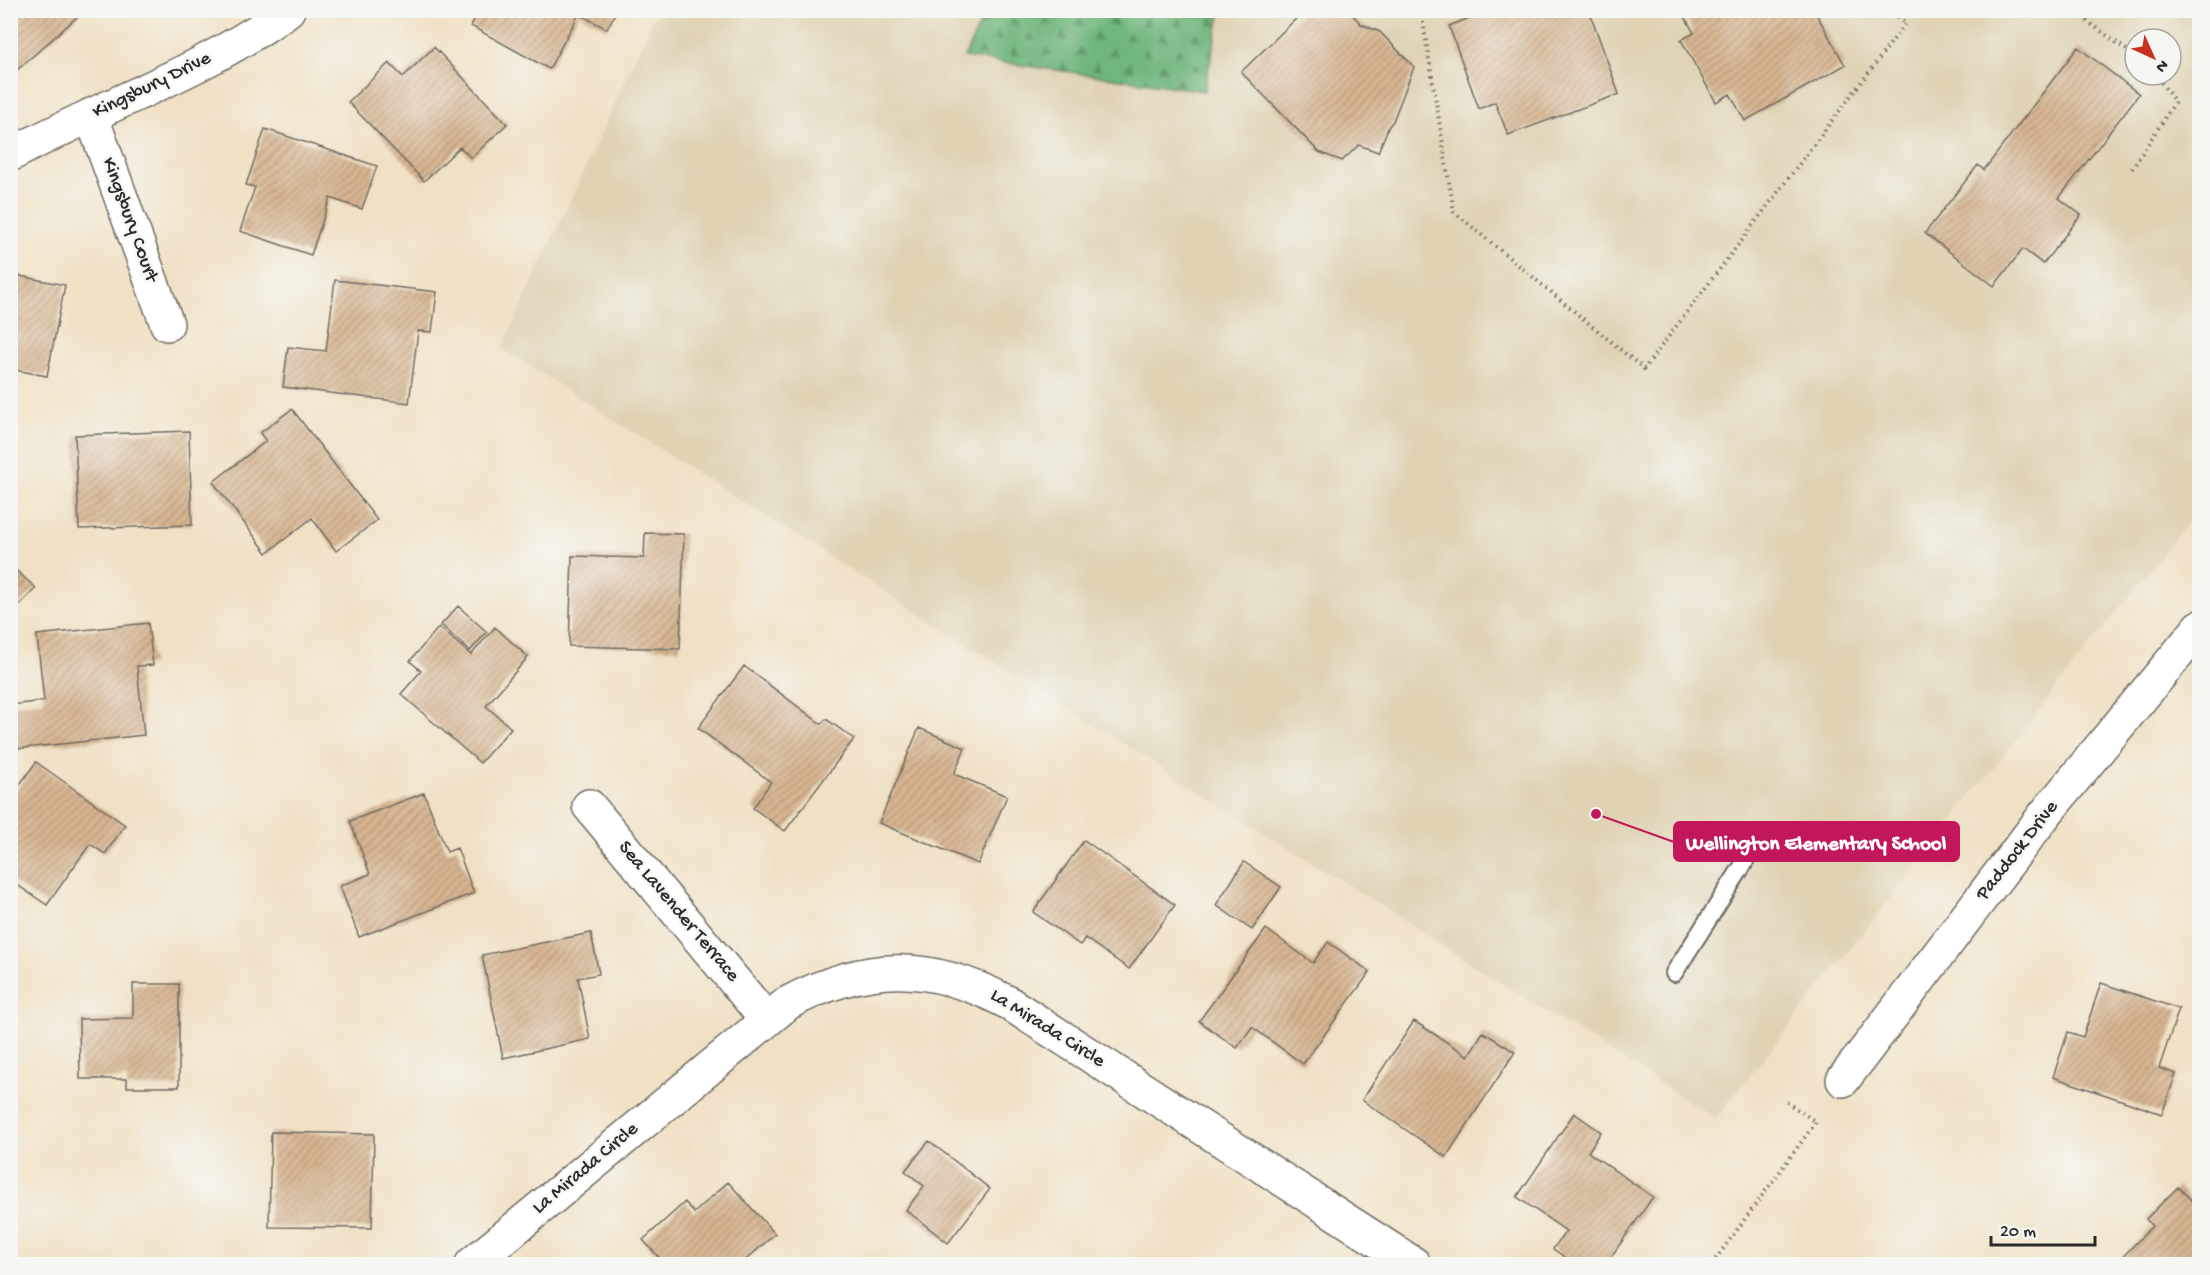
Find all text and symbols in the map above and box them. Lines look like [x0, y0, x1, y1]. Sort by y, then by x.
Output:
north arrow [2123, 27, 2183, 87]
street label: Kingsbury Drive [89, 47, 216, 125]
text: N [2150, 55, 2172, 76]
street label: Kingsbury Court [96, 154, 163, 287]
street label: Paddock Drive [1971, 796, 2064, 906]
callout: Wellington Elementary School [1674, 822, 1959, 861]
text: Wellington Elementary School [1685, 833, 1947, 858]
street label: Sea Lavender Terrace [612, 837, 744, 988]
street label: La Mirada Circle [985, 985, 1109, 1074]
street label: La Mirada Circle [528, 1118, 644, 1220]
scale bar [1991, 1209, 2094, 1247]
text: 20 m [2000, 1222, 2036, 1243]

